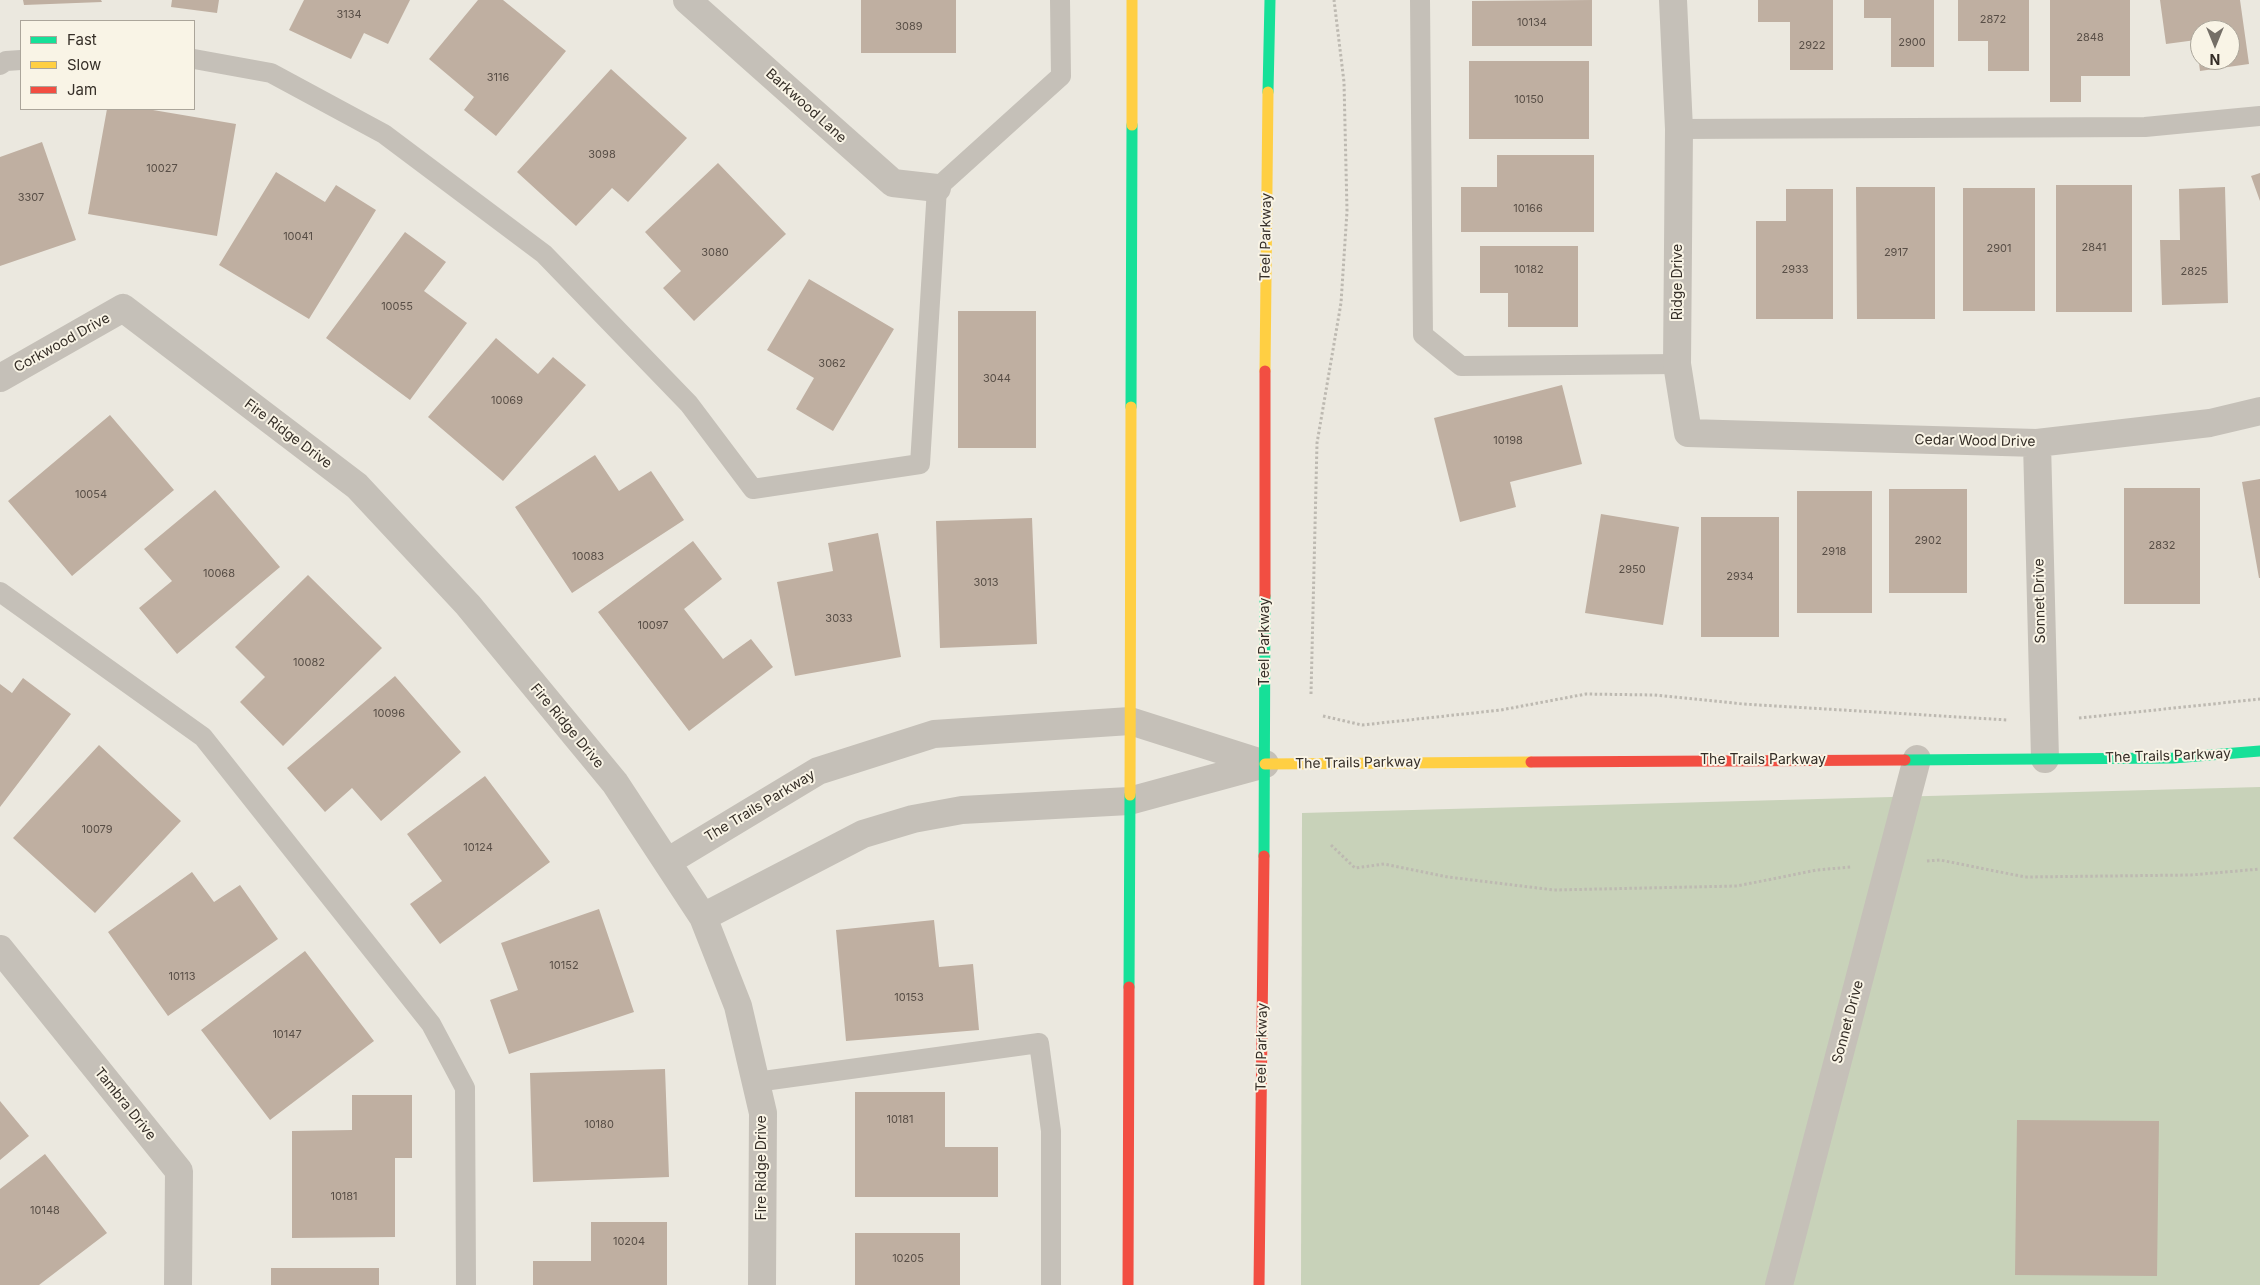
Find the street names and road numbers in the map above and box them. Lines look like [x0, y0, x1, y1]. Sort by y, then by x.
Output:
street label: Barkwood Lane [762, 65, 850, 147]
street label: Teel Parkway [1257, 193, 1275, 281]
street label: Ridge Drive [1670, 244, 1686, 320]
street label: Corkwood Drive [11, 310, 113, 376]
street label: Fire Ridge Drive [241, 396, 335, 472]
street label: Cedar Wood Drive [1914, 432, 2036, 450]
street label: Sonnet Drive [2031, 558, 2049, 644]
street label: Teel Parkway [1257, 598, 1273, 686]
street label: Fire Ridge Drive [527, 680, 607, 772]
street label: The Trails Parkway [2105, 745, 2231, 767]
street label: The Trails Parkway [1700, 752, 1826, 768]
street label: The Trails Parkway [1295, 754, 1421, 772]
street label: The Trails Parkway [702, 766, 818, 846]
street label: Sonnet Drive [1829, 979, 1867, 1065]
street label: Teel Parkway [1253, 1003, 1271, 1091]
street label: Tambra Drive [91, 1064, 159, 1144]
street label: Fire Ridge Drive [754, 1115, 770, 1221]

